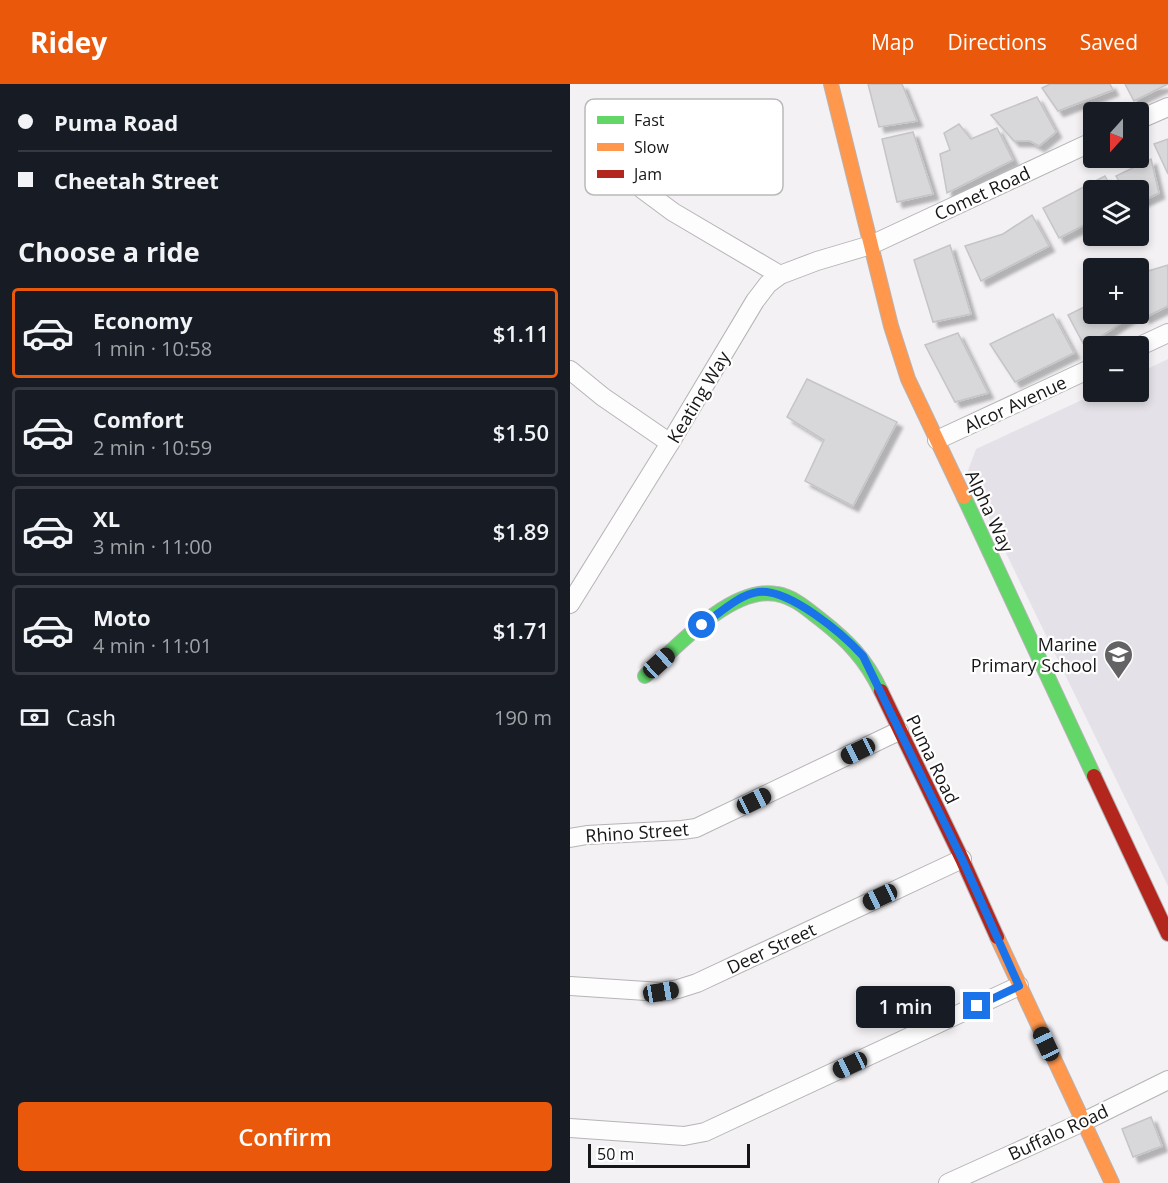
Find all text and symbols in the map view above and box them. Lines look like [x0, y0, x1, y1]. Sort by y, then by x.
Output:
text: Ridey [30, 23, 107, 61]
text: Map [871, 28, 914, 56]
text: Directions [947, 28, 1047, 56]
text: Saved [1080, 28, 1138, 56]
legend [585, 99, 783, 195]
north arrow [1083, 102, 1149, 168]
map controls [1083, 102, 1149, 402]
text: Puma Road [54, 107, 178, 137]
text: Fast [634, 109, 665, 131]
text: Slow [634, 136, 669, 158]
street label: Comet Road [930, 160, 1034, 226]
text: Jam [632, 163, 662, 185]
text: Cheetah Street [54, 165, 219, 195]
button: layers [1083, 180, 1149, 246]
text: Choose a ride [18, 233, 200, 270]
button: + [1083, 258, 1149, 324]
text: Economy [93, 305, 192, 335]
icon: car [21, 306, 75, 360]
text: $1.11 [493, 318, 549, 348]
text: 1 min · 10:58 [93, 335, 212, 362]
button: − [1083, 336, 1149, 402]
street label: Keating Way [661, 346, 735, 447]
street label: Alcor Avenue [960, 370, 1070, 438]
text: Comfort [93, 404, 184, 434]
icon: car [21, 405, 75, 459]
text: $1.50 [493, 417, 549, 447]
text: 2 min · 10:59 [93, 434, 212, 461]
street label: Alpha Way [960, 466, 1020, 557]
text: XL [93, 503, 120, 533]
icon: car [21, 504, 75, 558]
text: $1.89 [493, 516, 549, 546]
text: 3 min · 11:00 [93, 533, 212, 560]
text: Moto [93, 602, 151, 632]
icon: car [21, 603, 75, 657]
route start [688, 611, 715, 638]
text: $1.71 [493, 615, 549, 645]
text: 4 min · 11:01 [93, 632, 212, 659]
place label: Marine Primary School [971, 632, 1097, 677]
school or university icon: Marine Primary School [1102, 638, 1134, 680]
car [640, 644, 678, 682]
icon: cash [18, 701, 51, 734]
text: Cash [66, 702, 116, 732]
text: 190 m [494, 704, 552, 731]
street label: Puma Road [901, 711, 965, 807]
car [838, 735, 878, 767]
car [734, 785, 774, 817]
street label: Rhino Street [585, 816, 689, 848]
car [860, 881, 900, 913]
street label: Deer Street [723, 917, 819, 979]
car [642, 980, 680, 1004]
callout: 1 min [857, 985, 956, 1027]
route end [963, 992, 990, 1019]
text: 1 min [879, 993, 933, 1020]
car [1030, 1024, 1062, 1064]
car [830, 1049, 870, 1081]
street label: Buffalo Road [1004, 1098, 1112, 1166]
button: Confirm [18, 1102, 552, 1171]
scale bar [588, 1141, 750, 1168]
text: 50 m [597, 1143, 634, 1165]

